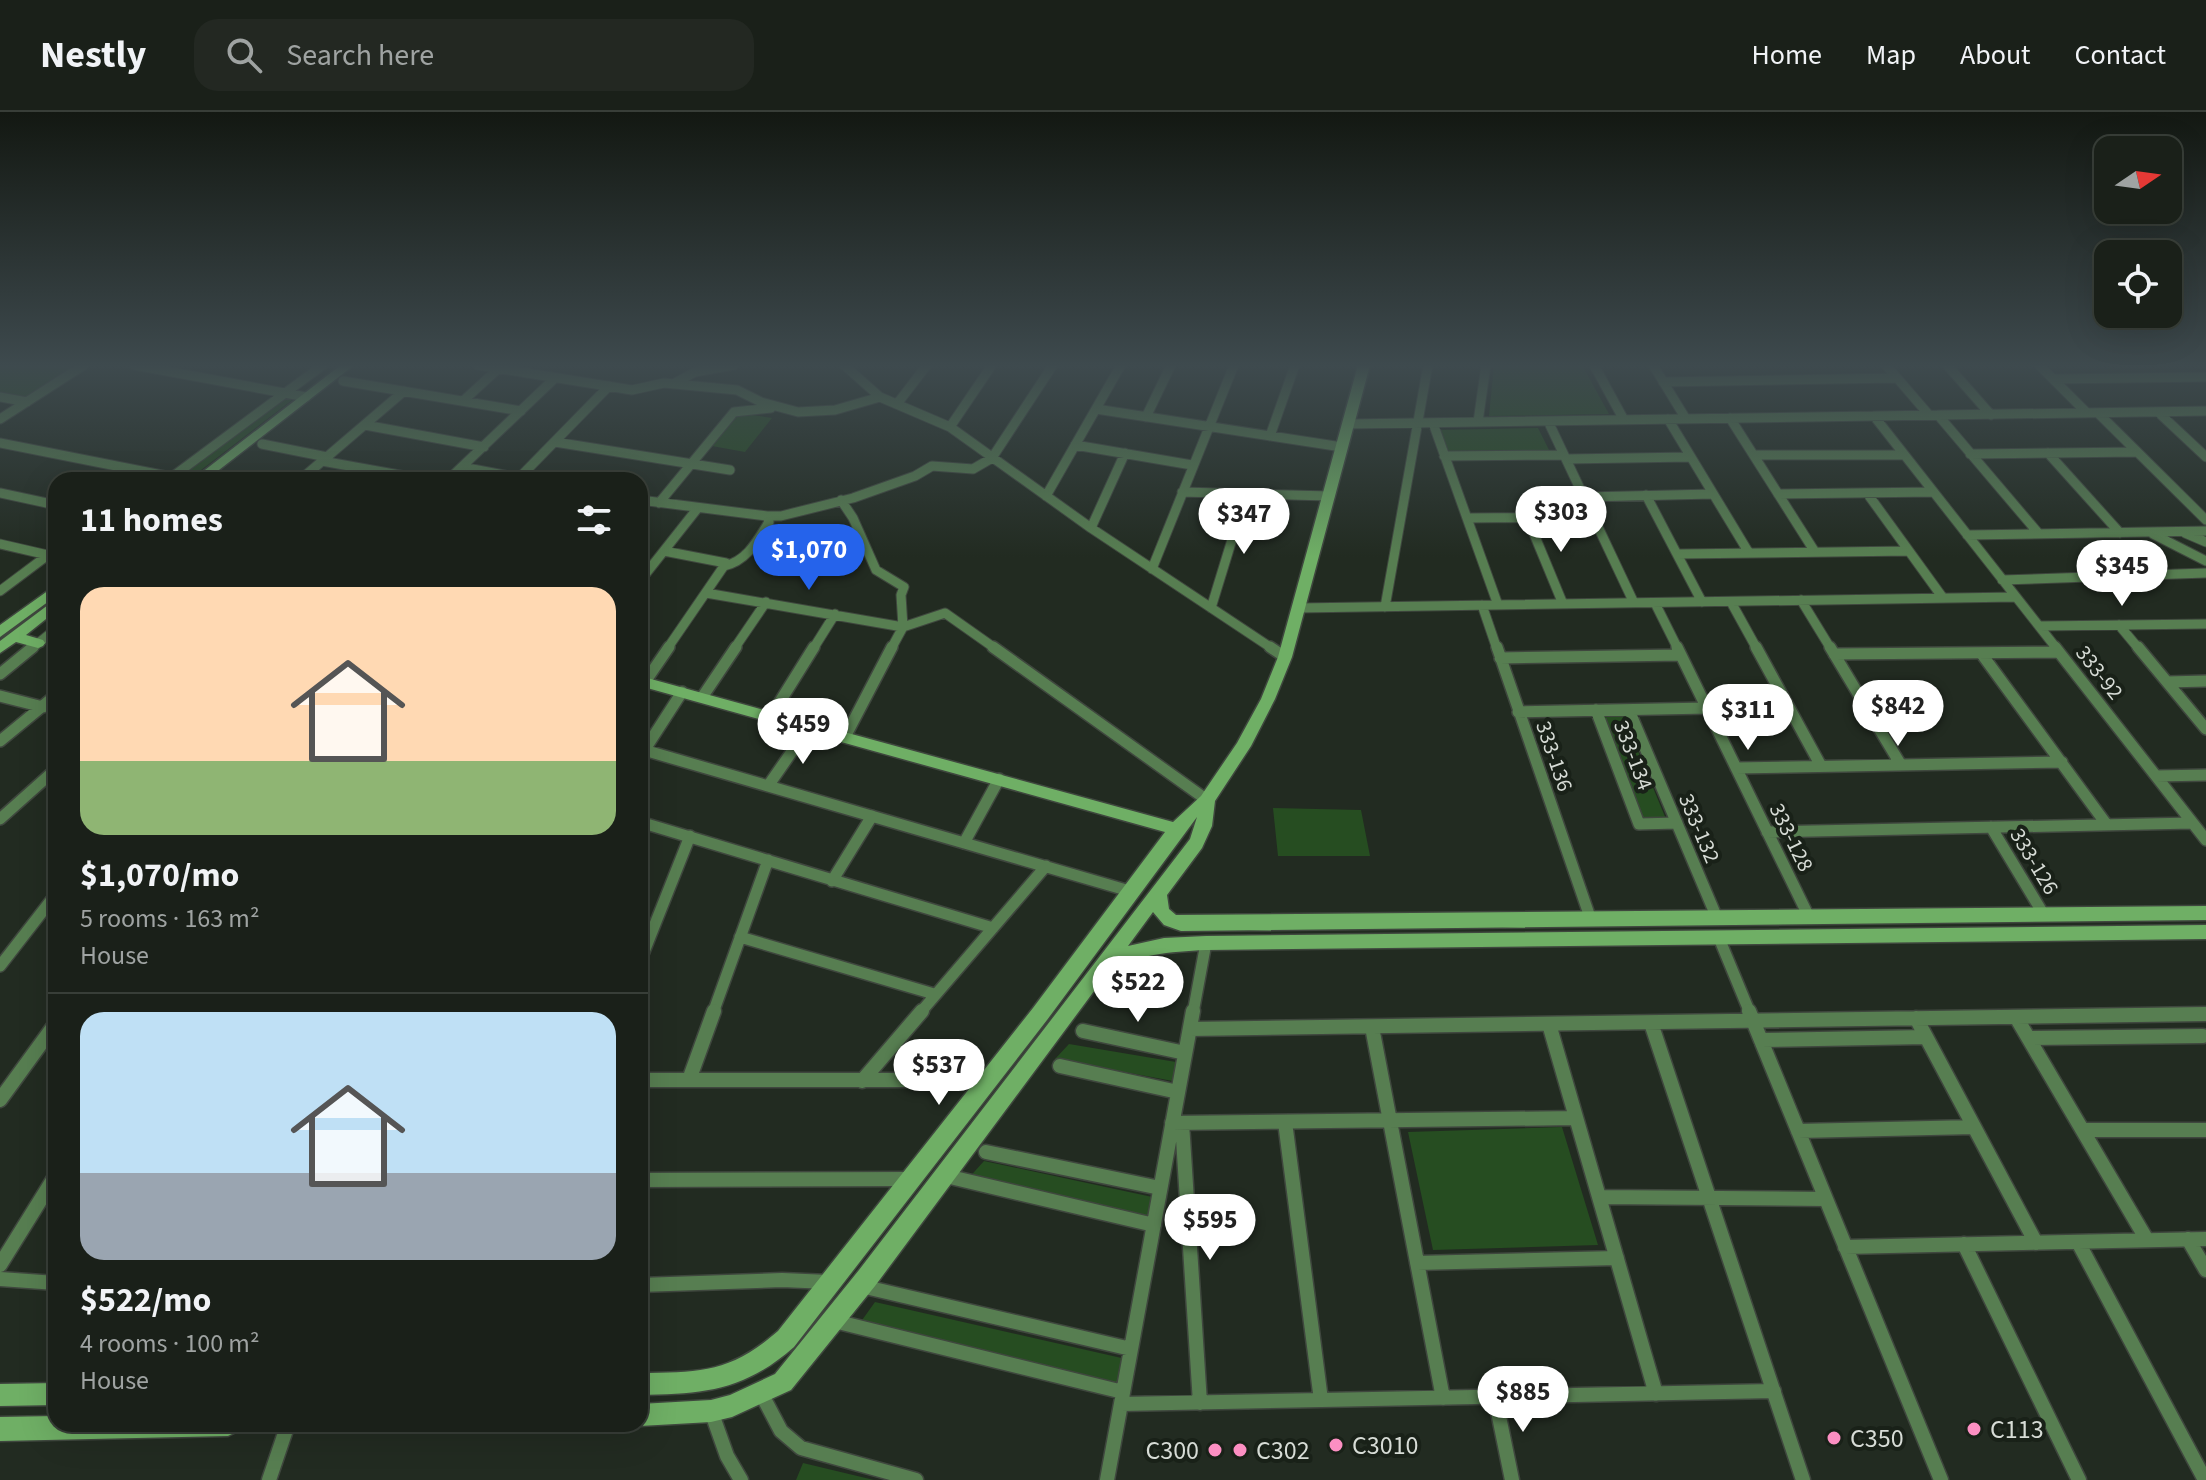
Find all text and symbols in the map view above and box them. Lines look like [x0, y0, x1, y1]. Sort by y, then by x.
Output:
search box [194, 19, 754, 91]
text: Nestly [40, 28, 146, 82]
icon: search [222, 33, 266, 77]
text: Search here [286, 34, 434, 77]
text: Home [1751, 35, 1822, 75]
text: Map [1866, 35, 1916, 75]
text: About [1960, 35, 2031, 75]
text: Contact [2075, 35, 2166, 75]
north arrow [2094, 136, 2182, 224]
map controls [2094, 136, 2182, 328]
button: locate [2094, 240, 2182, 328]
pin: $303 [1514, 486, 1608, 554]
pin: $347 [1197, 488, 1291, 556]
text: $303 [1534, 493, 1588, 530]
text: $347 [1217, 495, 1271, 532]
text: 11 homes [80, 496, 223, 545]
icon: filters [572, 498, 616, 542]
pin: $1,070 [744, 524, 874, 592]
text: $1,070 [771, 531, 847, 568]
pin: $345 [2075, 540, 2169, 608]
text: $345 [2095, 547, 2149, 584]
icon: home [276, 639, 420, 783]
street label: 333-92 [2068, 639, 2131, 707]
pin: $842 [1851, 680, 1945, 748]
pin: $311 [1701, 684, 1795, 752]
text: $842 [1871, 687, 1925, 724]
text: $311 [1721, 691, 1775, 728]
pin: $459 [756, 698, 850, 766]
text: $459 [776, 705, 830, 742]
street label: 333-134 [1605, 716, 1661, 795]
street label: 333-136 [1527, 717, 1581, 796]
street label: 333-132 [1670, 789, 1728, 868]
street label: 333-128 [1761, 798, 1821, 877]
street label: 333-126 [2002, 822, 2067, 901]
text: $1,070/mo [80, 851, 240, 900]
text: 5 rooms · 163 m² [80, 900, 259, 937]
text: House [80, 937, 149, 974]
pin: $522 [1091, 956, 1185, 1024]
text: $522 [1111, 963, 1165, 1000]
pin: $537 [892, 1039, 986, 1107]
text: $537 [912, 1046, 966, 1083]
icon: home [276, 1064, 420, 1208]
pin: $595 [1163, 1194, 1257, 1262]
text: $595 [1183, 1201, 1237, 1238]
text: $522/mo [80, 1276, 211, 1325]
text: 4 rooms · 100 m² [80, 1325, 259, 1362]
text: House [80, 1362, 149, 1399]
pin: $885 [1476, 1366, 1570, 1434]
text: $885 [1496, 1373, 1550, 1410]
place label: C113 [1990, 1411, 2044, 1448]
place label: C350 [1850, 1420, 1904, 1457]
marker: C113 [1965, 1420, 1983, 1438]
place label: C3010 [1352, 1427, 1419, 1464]
marker: C350 [1825, 1429, 1843, 1447]
place label: C300 [1145, 1432, 1199, 1469]
place label: C302 [1256, 1432, 1310, 1469]
marker: C3010 [1327, 1436, 1345, 1454]
marker: C300 [1206, 1441, 1224, 1459]
marker: C302 [1231, 1441, 1249, 1459]

